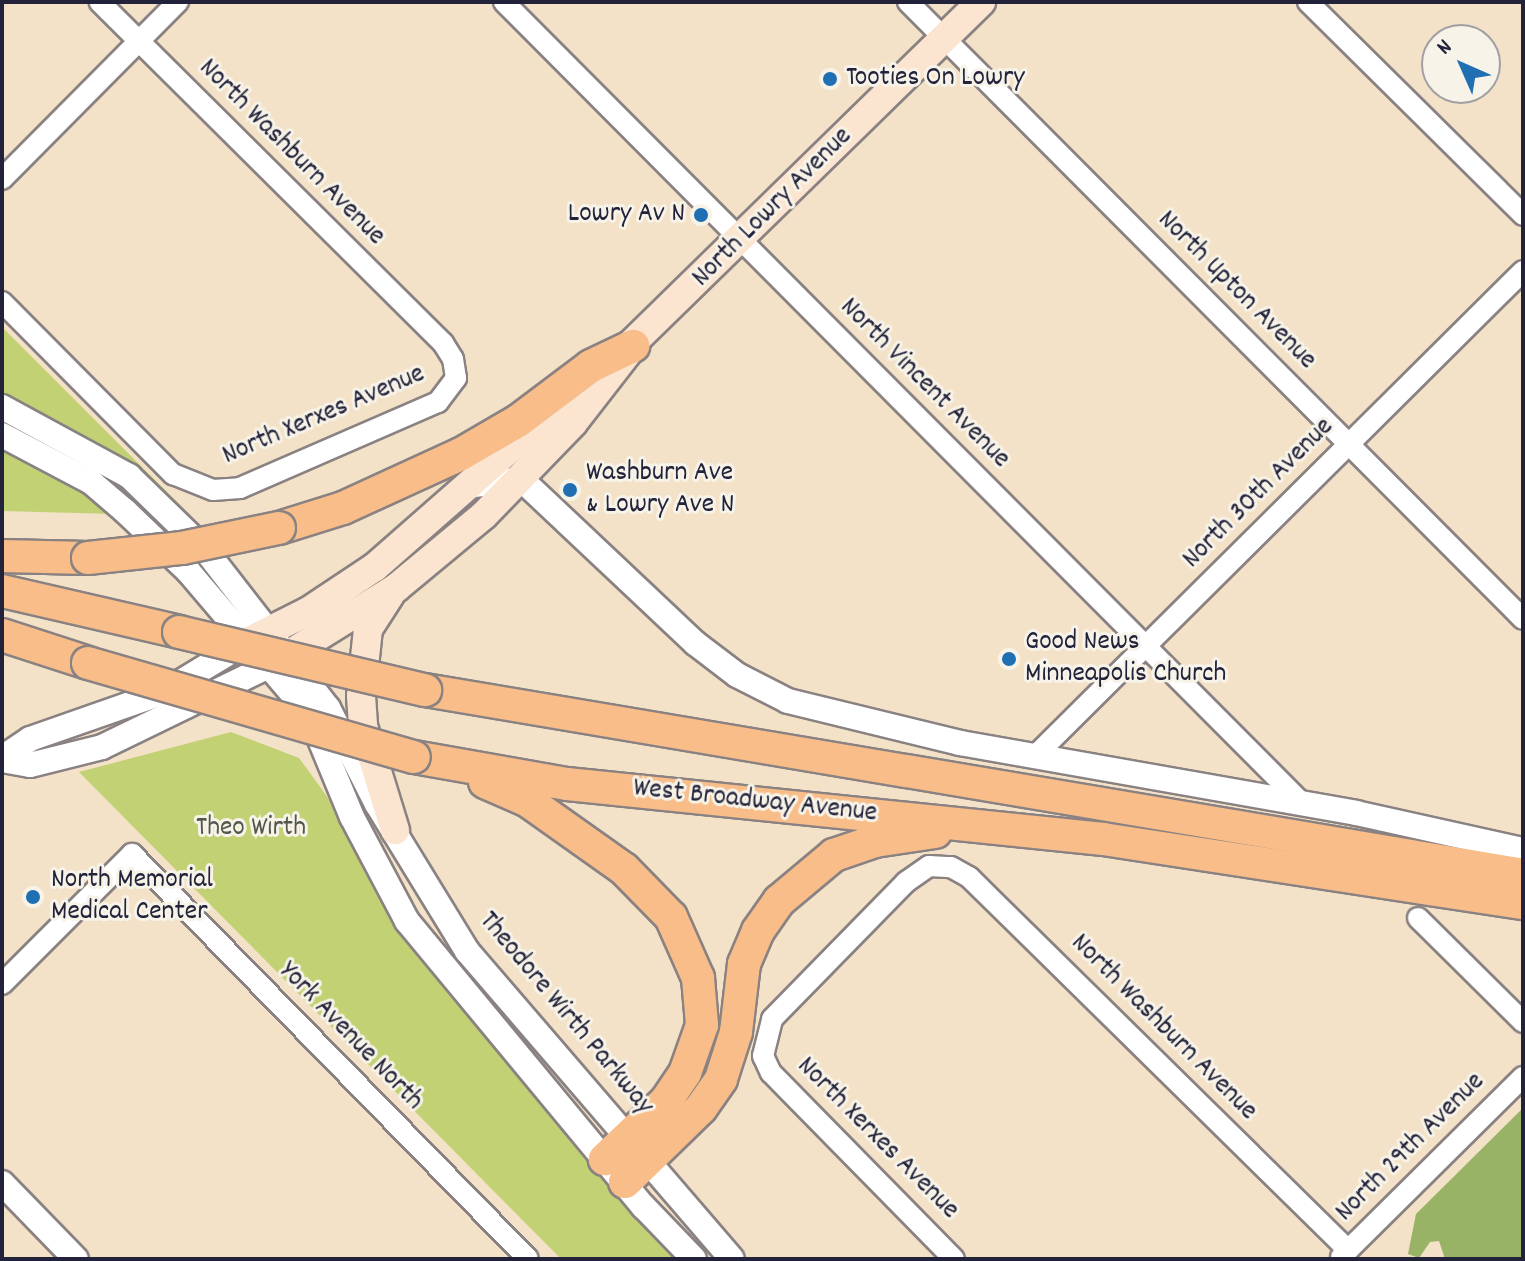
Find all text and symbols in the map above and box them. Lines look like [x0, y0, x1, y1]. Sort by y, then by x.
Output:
north arrow [1421, 24, 1501, 104]
text: N [1430, 33, 1460, 63]
street label: North Washburn Avenue [191, 53, 391, 253]
place label: Tooties On Lowry [846, 62, 1025, 96]
marker: Tooties On Lowry [821, 70, 839, 88]
street label: North Lowry Avenue [686, 121, 860, 295]
place label: Lowry Av N [568, 198, 685, 232]
street label: North Upton Avenue [1149, 204, 1323, 378]
marker: Lowry Av N [692, 206, 710, 224]
street label: North Vincent Avenue [832, 292, 1016, 476]
street label: North Xerxes Avenue [218, 358, 430, 474]
street label: North 30th Avenue [1176, 411, 1342, 577]
place label: Washburn Ave & Lowry Ave N [586, 457, 734, 523]
marker: Washburn Ave & Lowry Ave N [561, 481, 579, 499]
place label: Good News Minneapolis Church [1025, 626, 1226, 692]
marker: Good News Minneapolis Church [1000, 650, 1018, 668]
street label: West Broadway Avenue [631, 772, 879, 832]
park label: Theo Wirth [196, 812, 306, 846]
place label: North Memorial Medical Center [51, 864, 213, 930]
marker: North Memorial Medical Center [22, 886, 44, 908]
street label: Theodore Wirth Parkway [470, 906, 660, 1122]
street label: North Washburn Avenue [1063, 928, 1263, 1128]
street label: York Avenue North [271, 956, 429, 1118]
street label: North Xerxes Avenue [789, 1051, 965, 1227]
street label: North 29th Avenue [1329, 1066, 1493, 1230]

